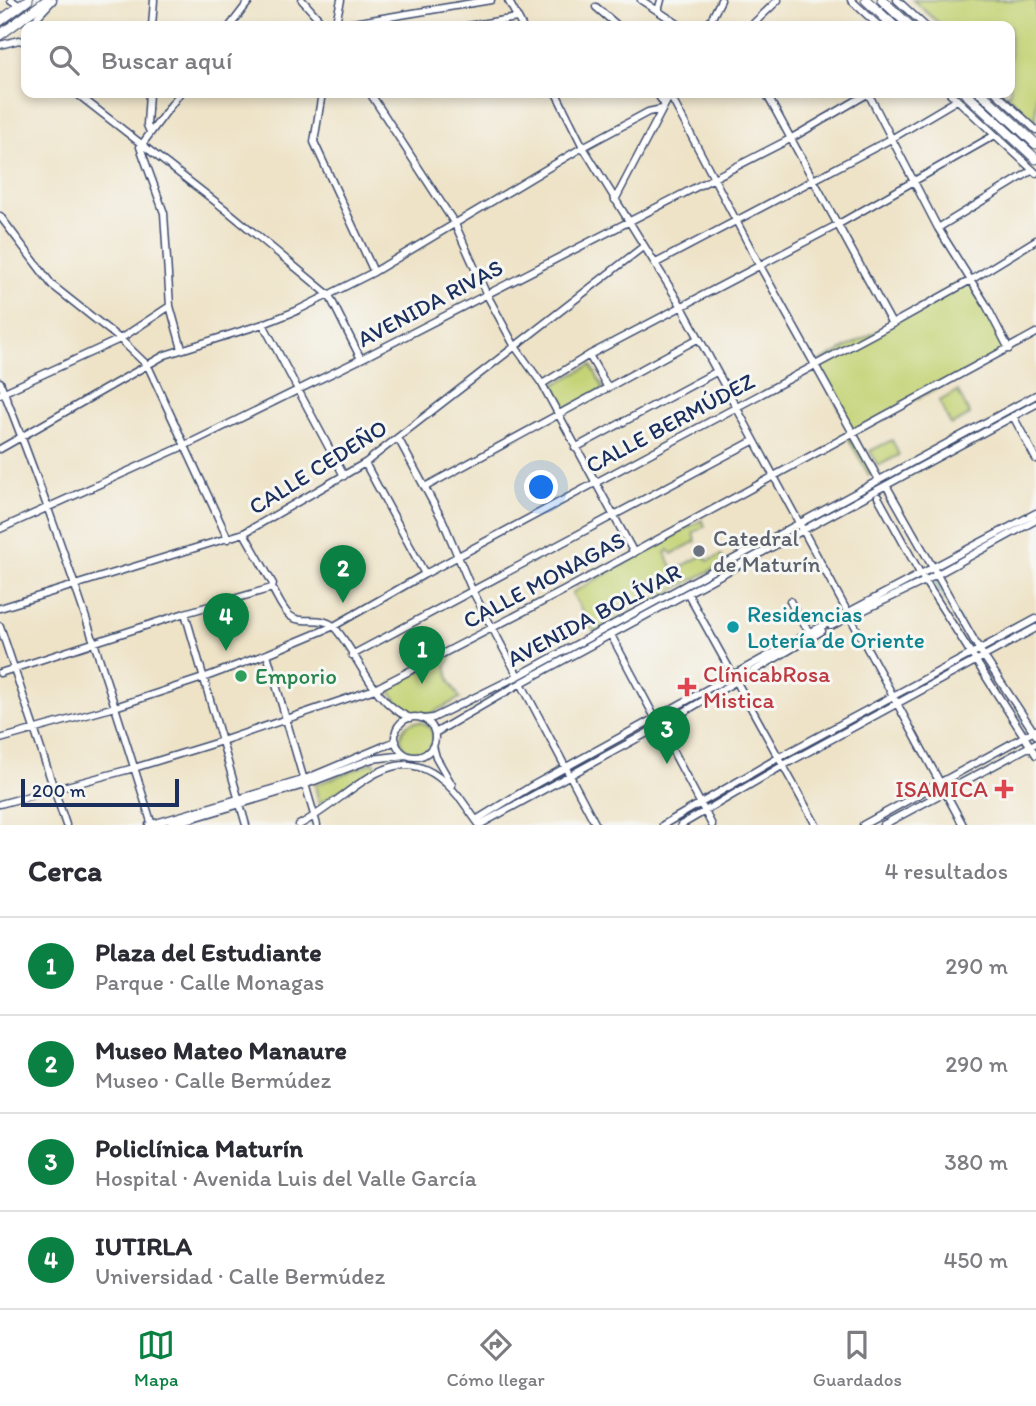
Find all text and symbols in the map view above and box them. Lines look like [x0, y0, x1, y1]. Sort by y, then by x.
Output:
search box [21, 21, 1015, 98]
icon: search [45, 41, 83, 79]
text: Buscar aquí [101, 44, 232, 76]
street label: AVENIDA RIVAS [353, 253, 507, 353]
street label: CALLE BERMÚDEZ [581, 367, 759, 479]
street label: CALLE CEDEÑO [244, 413, 392, 521]
your location [524, 470, 558, 504]
place label: Catedral de Maturín [713, 524, 821, 578]
street label: CALLE MONAGAS [458, 526, 630, 634]
marker: Catedral de Maturín [691, 543, 707, 559]
pin: 2 [320, 545, 366, 603]
street label: AVENIDA BOLÍVAR [502, 557, 686, 673]
pin: 4 [203, 593, 249, 651]
place label: Residencias Lotería de Oriente [747, 600, 925, 654]
marker: Residencias Lotería de Oriente [725, 619, 741, 635]
pin: 1 [399, 626, 445, 684]
place label: ClínicabRosa Mistica [703, 660, 830, 714]
place label: Emporio [255, 662, 337, 690]
marker: Emporio [233, 668, 249, 684]
marker: ClínicabRosa Mistica [677, 677, 697, 697]
pin: 3 [644, 706, 690, 764]
place label: ISAMICA [895, 775, 988, 803]
scale bar [21, 776, 178, 808]
text: 200 m [32, 779, 86, 802]
marker: ISAMICA [994, 779, 1014, 799]
text: Cerca [28, 852, 102, 889]
text: 4 resultados [885, 857, 1008, 885]
text: Plaza del Estudiante [95, 936, 322, 968]
text: 1 [46, 952, 56, 980]
text: 290 m [945, 952, 1008, 980]
text: Parque · Calle Monagas [95, 968, 324, 996]
text: Museo Mateo Manaure [95, 1034, 347, 1066]
text: 2 [45, 1050, 57, 1078]
text: 290 m [945, 1050, 1008, 1078]
text: Museo · Calle Bermúdez [95, 1066, 331, 1094]
text: Policlínica Maturín [95, 1132, 303, 1164]
text: 3 [45, 1148, 57, 1176]
text: 380 m [944, 1148, 1008, 1176]
text: Hospital · Avenida Luis del Valle García [95, 1164, 477, 1192]
text: IUTIRLA [95, 1230, 192, 1262]
text: 4 [44, 1246, 58, 1274]
text: 450 m [943, 1246, 1008, 1274]
text: Universidad · Calle Bermúdez [95, 1262, 385, 1290]
tab: Mapa [134, 1326, 178, 1391]
tab: Cómo llegar [446, 1326, 545, 1391]
tab: Guardados [813, 1326, 902, 1391]

